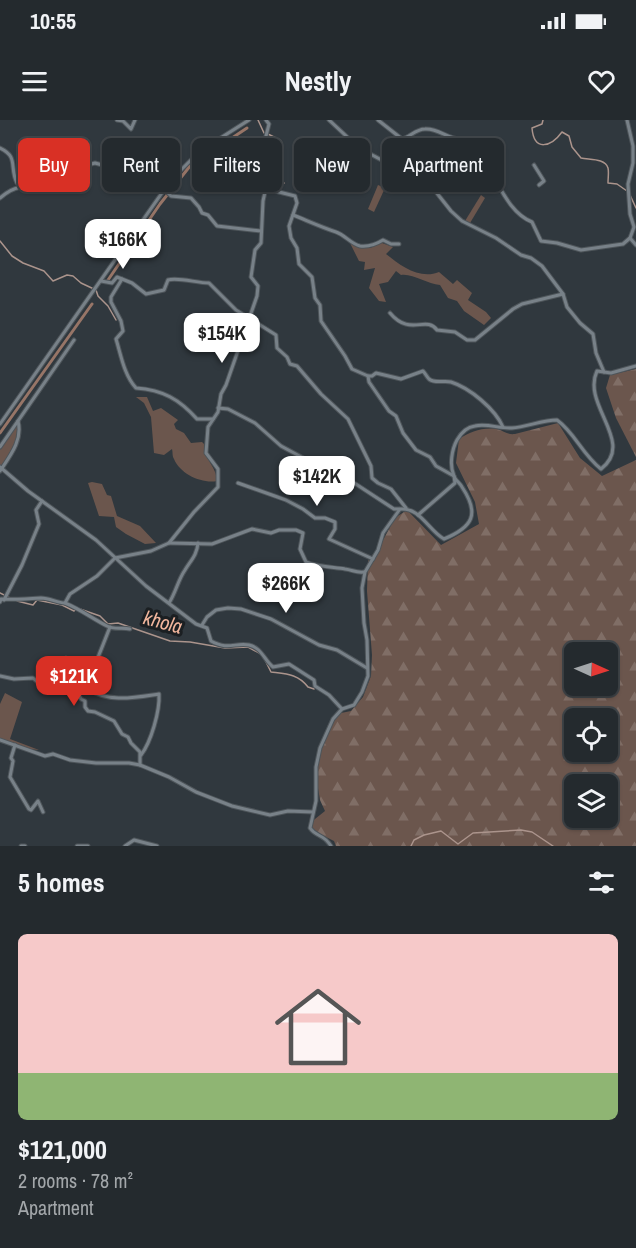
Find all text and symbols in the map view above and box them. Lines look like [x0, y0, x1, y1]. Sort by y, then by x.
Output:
text: 10:55 [30, 6, 76, 36]
text: Nestly [285, 63, 351, 99]
icon: menu [18, 65, 51, 98]
icon: heart [585, 65, 618, 98]
chip: Buy [18, 138, 90, 192]
chip: Rent [102, 138, 180, 192]
chip: Filters [192, 138, 282, 192]
chip: New [294, 138, 370, 192]
chip: Apartment [382, 138, 504, 192]
pin: $166K [81, 219, 165, 270]
text: $166K [99, 225, 147, 252]
pin: $154K [180, 313, 264, 364]
text: $154K [198, 319, 246, 346]
pin: $142K [275, 456, 359, 507]
text: $142K [293, 462, 341, 489]
pin: $266K [244, 563, 328, 614]
text: $266K [262, 569, 310, 596]
water label: khola [141, 603, 186, 640]
north arrow [564, 642, 618, 696]
map controls [564, 642, 618, 828]
pin: $121K [32, 656, 116, 707]
text: $121K [50, 662, 98, 689]
button: locate [564, 708, 618, 762]
button: layers [564, 774, 618, 828]
text: 5 homes [18, 865, 105, 900]
icon: filters [585, 866, 618, 899]
icon: home [264, 973, 372, 1081]
text: $121,000 [18, 1132, 107, 1167]
text: 2 rooms · 78 m² [18, 1167, 133, 1194]
text: Apartment [18, 1194, 94, 1221]

